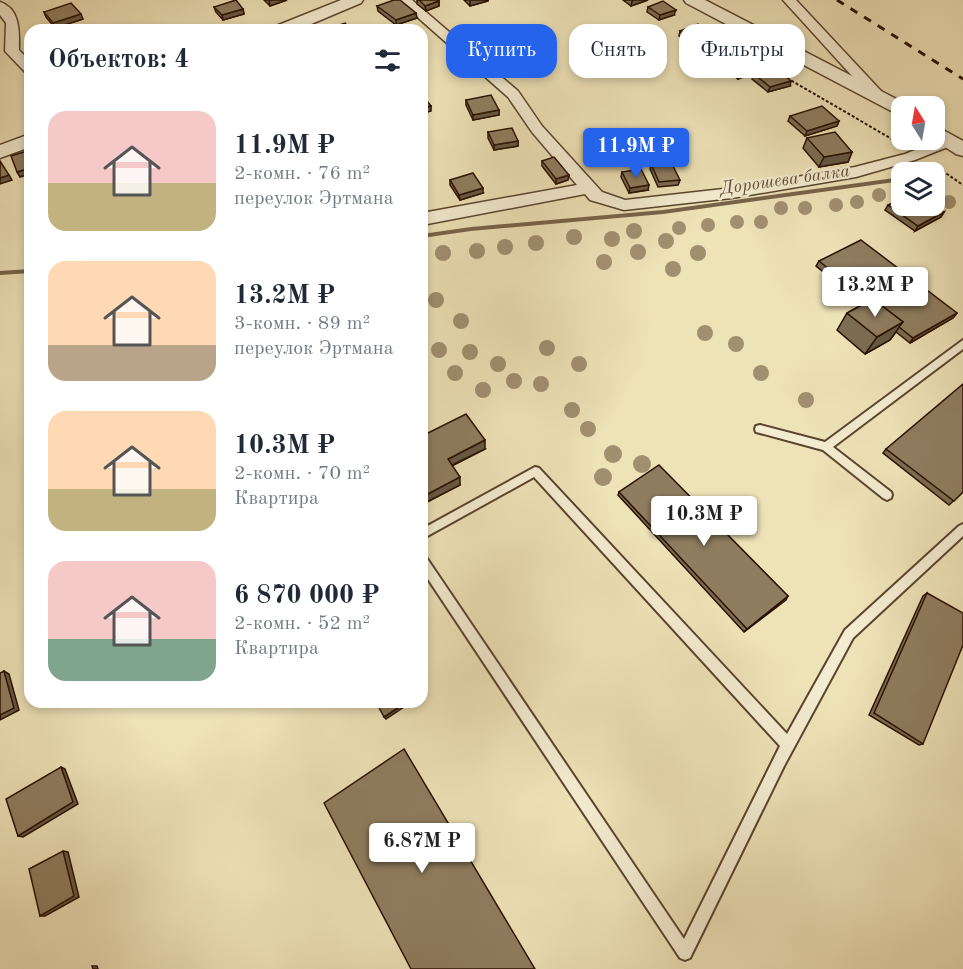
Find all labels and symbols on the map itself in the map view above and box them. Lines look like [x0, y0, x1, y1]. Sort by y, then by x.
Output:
north arrow [891, 96, 945, 150]
pin: 11.9M ₽ [581, 128, 691, 179]
water label: Дорошева балка [717, 162, 851, 198]
pin: 13.2M ₽ [820, 267, 930, 318]
pin: 10.3M ₽ [649, 496, 759, 547]
pin: 6.87M ₽ [367, 823, 477, 874]

